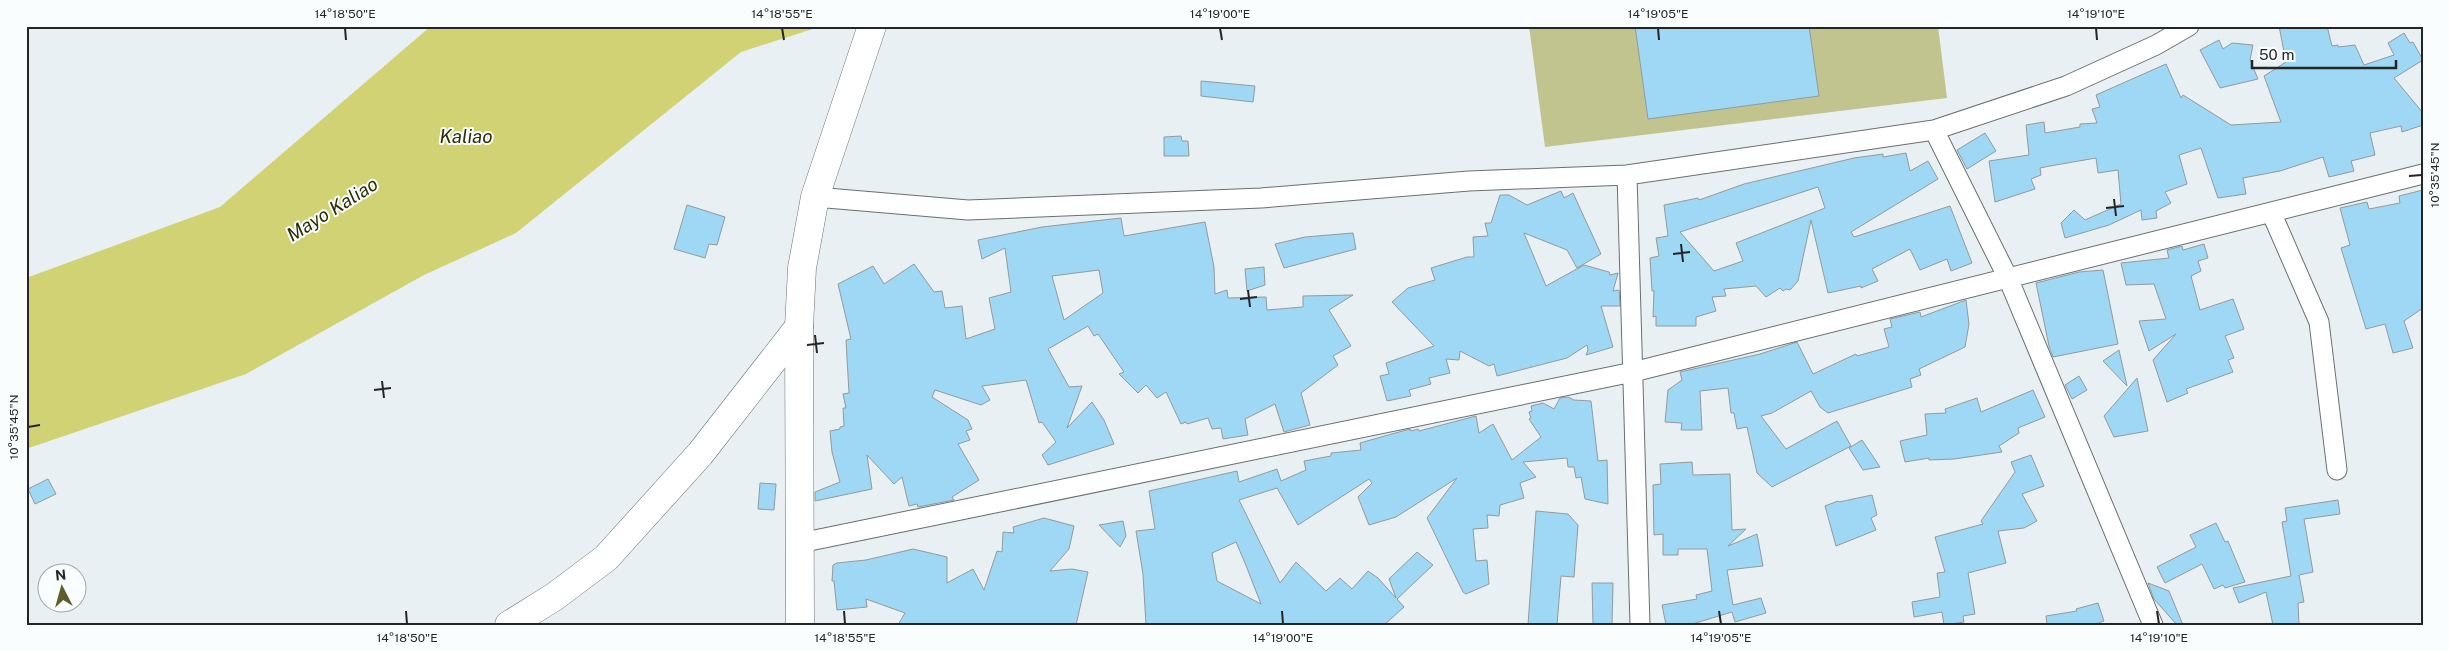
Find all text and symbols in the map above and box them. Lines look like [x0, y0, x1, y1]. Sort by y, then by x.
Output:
text: 14°18'50"E [314, 7, 376, 21]
text: 14°18'55"E [751, 7, 813, 21]
text: 14°19'00"E [1190, 7, 1250, 21]
text: 14°19'05"E [1628, 7, 1688, 21]
text: 14°19'10"E [2067, 7, 2125, 21]
scale bar [2252, 38, 2395, 70]
text: 50 m [2259, 46, 2294, 63]
water label: Kaliao [439, 125, 493, 147]
text: 10°35'45"N [2428, 142, 2442, 208]
water label: Mayo Kaliao [282, 172, 382, 246]
text: 10°35'45"N [7, 394, 21, 460]
north arrow [38, 564, 88, 614]
text: N [54, 567, 67, 584]
text: 14°18'50"E [376, 631, 438, 645]
text: 14°18'55"E [814, 631, 876, 645]
text: 14°19'00"E [1253, 631, 1313, 645]
text: 14°19'05"E [1691, 631, 1751, 645]
text: 14°19'10"E [2130, 631, 2188, 645]

